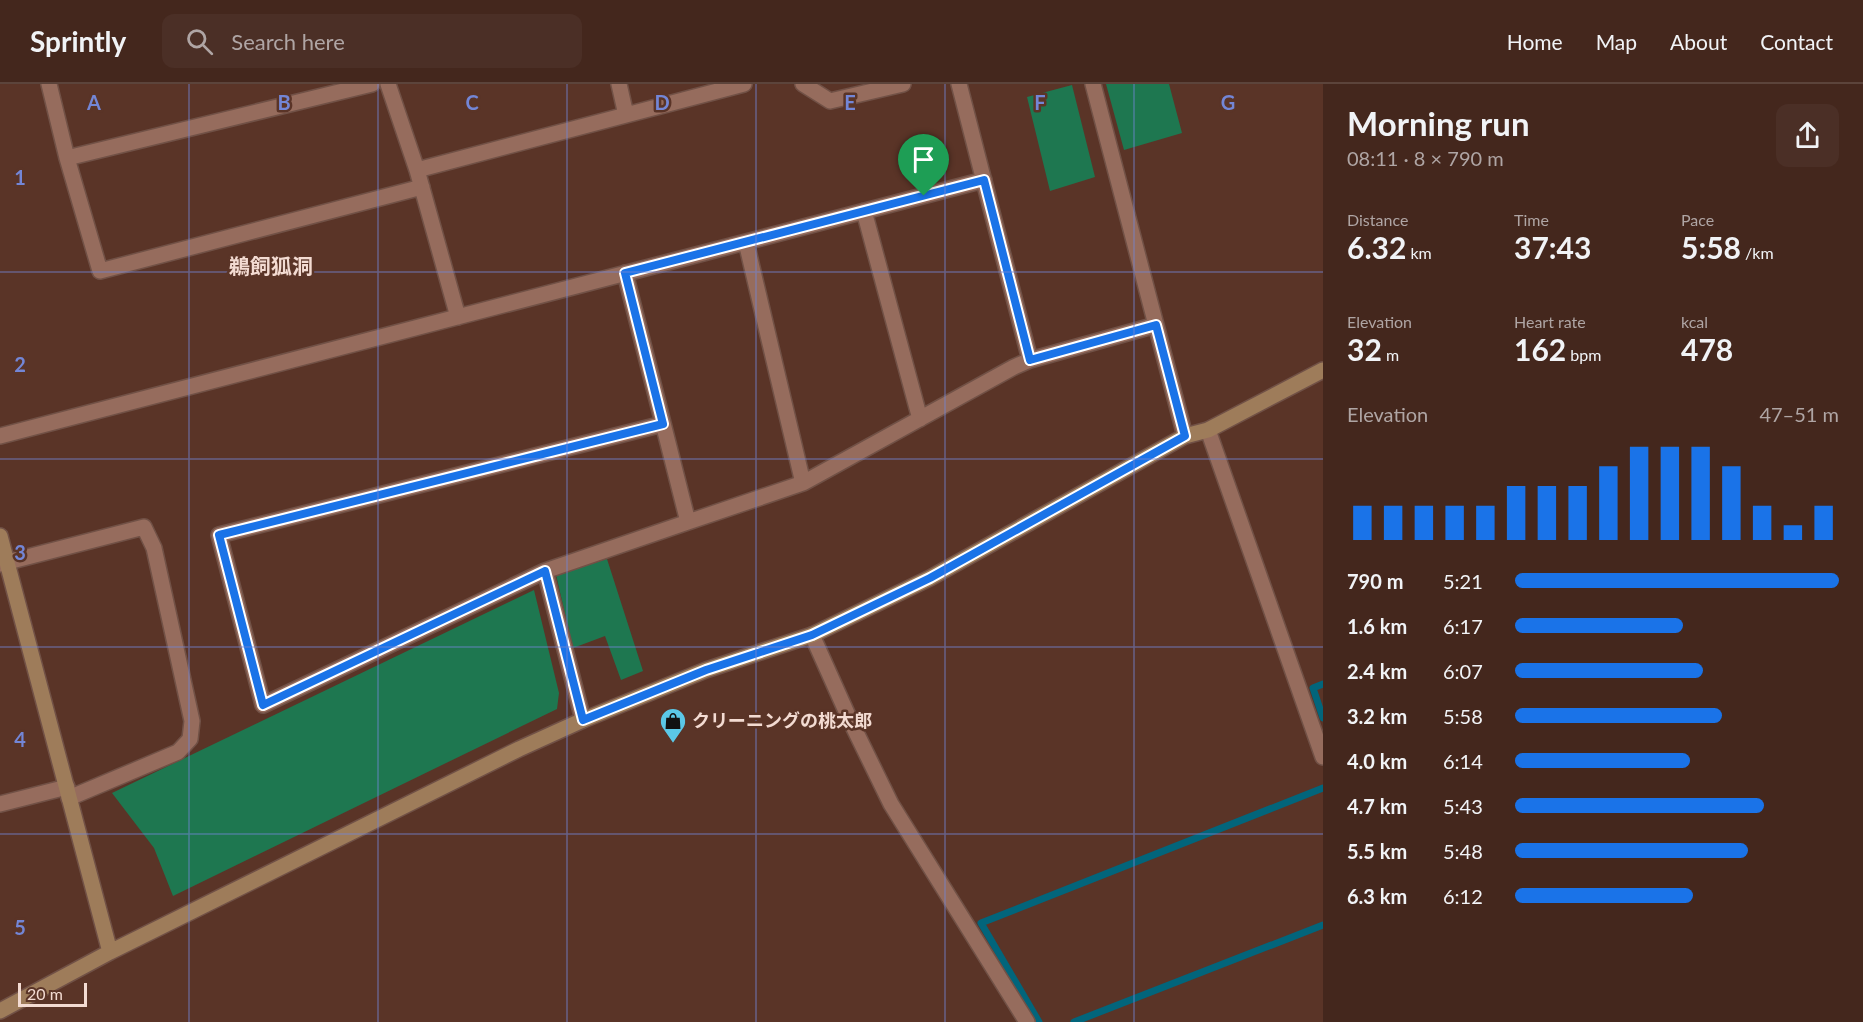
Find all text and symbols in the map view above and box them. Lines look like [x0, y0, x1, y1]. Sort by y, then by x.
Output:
search box [162, 14, 582, 68]
text: Sprintly [30, 24, 126, 58]
icon: search [183, 25, 216, 58]
text: Search here [231, 28, 345, 55]
text: Home [1507, 29, 1563, 54]
text: Map [1596, 29, 1637, 54]
text: About [1670, 29, 1727, 54]
text: Contact [1760, 29, 1833, 54]
text: A [86, 90, 101, 114]
text: B [277, 90, 291, 114]
text: C [465, 90, 479, 114]
text: D [654, 90, 670, 114]
text: E [844, 90, 856, 114]
text: F [1034, 90, 1046, 114]
text: G [1221, 90, 1235, 114]
text: Morning run [1347, 103, 1530, 143]
button: share [1776, 104, 1839, 167]
pin [898, 134, 949, 196]
icon: arrive [907, 143, 940, 176]
text: 08:11 · 8 × 790 m [1347, 146, 1504, 170]
text: 1 [14, 165, 26, 189]
text: Distance [1347, 210, 1408, 229]
text: Time [1514, 210, 1549, 229]
text: Pace [1681, 210, 1714, 229]
text: 6.32 [1347, 229, 1406, 265]
text: 37:43 [1514, 229, 1591, 265]
text: 5:58 [1681, 229, 1741, 265]
text: km [1406, 243, 1432, 262]
text: /km [1741, 243, 1774, 262]
district label: 鵜飼狐洞 [229, 253, 313, 278]
text: Elevation [1347, 312, 1412, 331]
text: Heart rate [1514, 312, 1586, 331]
text: kcal [1681, 312, 1708, 331]
text: 32 [1347, 331, 1382, 367]
text: 162 [1514, 331, 1566, 367]
text: 478 [1681, 331, 1733, 367]
text: m [1382, 345, 1399, 364]
text: bpm [1566, 345, 1601, 364]
text: 2 [14, 352, 26, 376]
text: Elevation [1347, 402, 1428, 426]
text: 47–51 m [1759, 402, 1839, 426]
text: 3 [14, 540, 26, 564]
text: 790 m [1347, 569, 1403, 593]
text: 5:21 [1443, 569, 1483, 593]
text: 1.6 km [1347, 614, 1407, 638]
text: 6:17 [1443, 614, 1483, 638]
text: 2.4 km [1347, 659, 1407, 683]
text: 6:07 [1443, 659, 1483, 683]
text: 3.2 km [1347, 704, 1407, 728]
text: 5:58 [1443, 704, 1483, 728]
shop icon: クリーニングの桃太郎 [658, 706, 688, 744]
place label: クリーニングの桃太郎 [692, 709, 872, 731]
text: 4 [14, 727, 26, 751]
text: 4.0 km [1347, 749, 1407, 773]
text: 6:14 [1443, 749, 1483, 773]
text: 4.7 km [1347, 794, 1407, 818]
text: 5:43 [1443, 794, 1483, 818]
text: 5.5 km [1347, 839, 1407, 863]
text: 5:48 [1443, 839, 1483, 863]
text: 6.3 km [1347, 884, 1407, 908]
text: 6:12 [1443, 884, 1483, 908]
text: 5 [14, 915, 26, 939]
scale bar [18, 980, 87, 1008]
text: 20 m [27, 984, 63, 1003]

